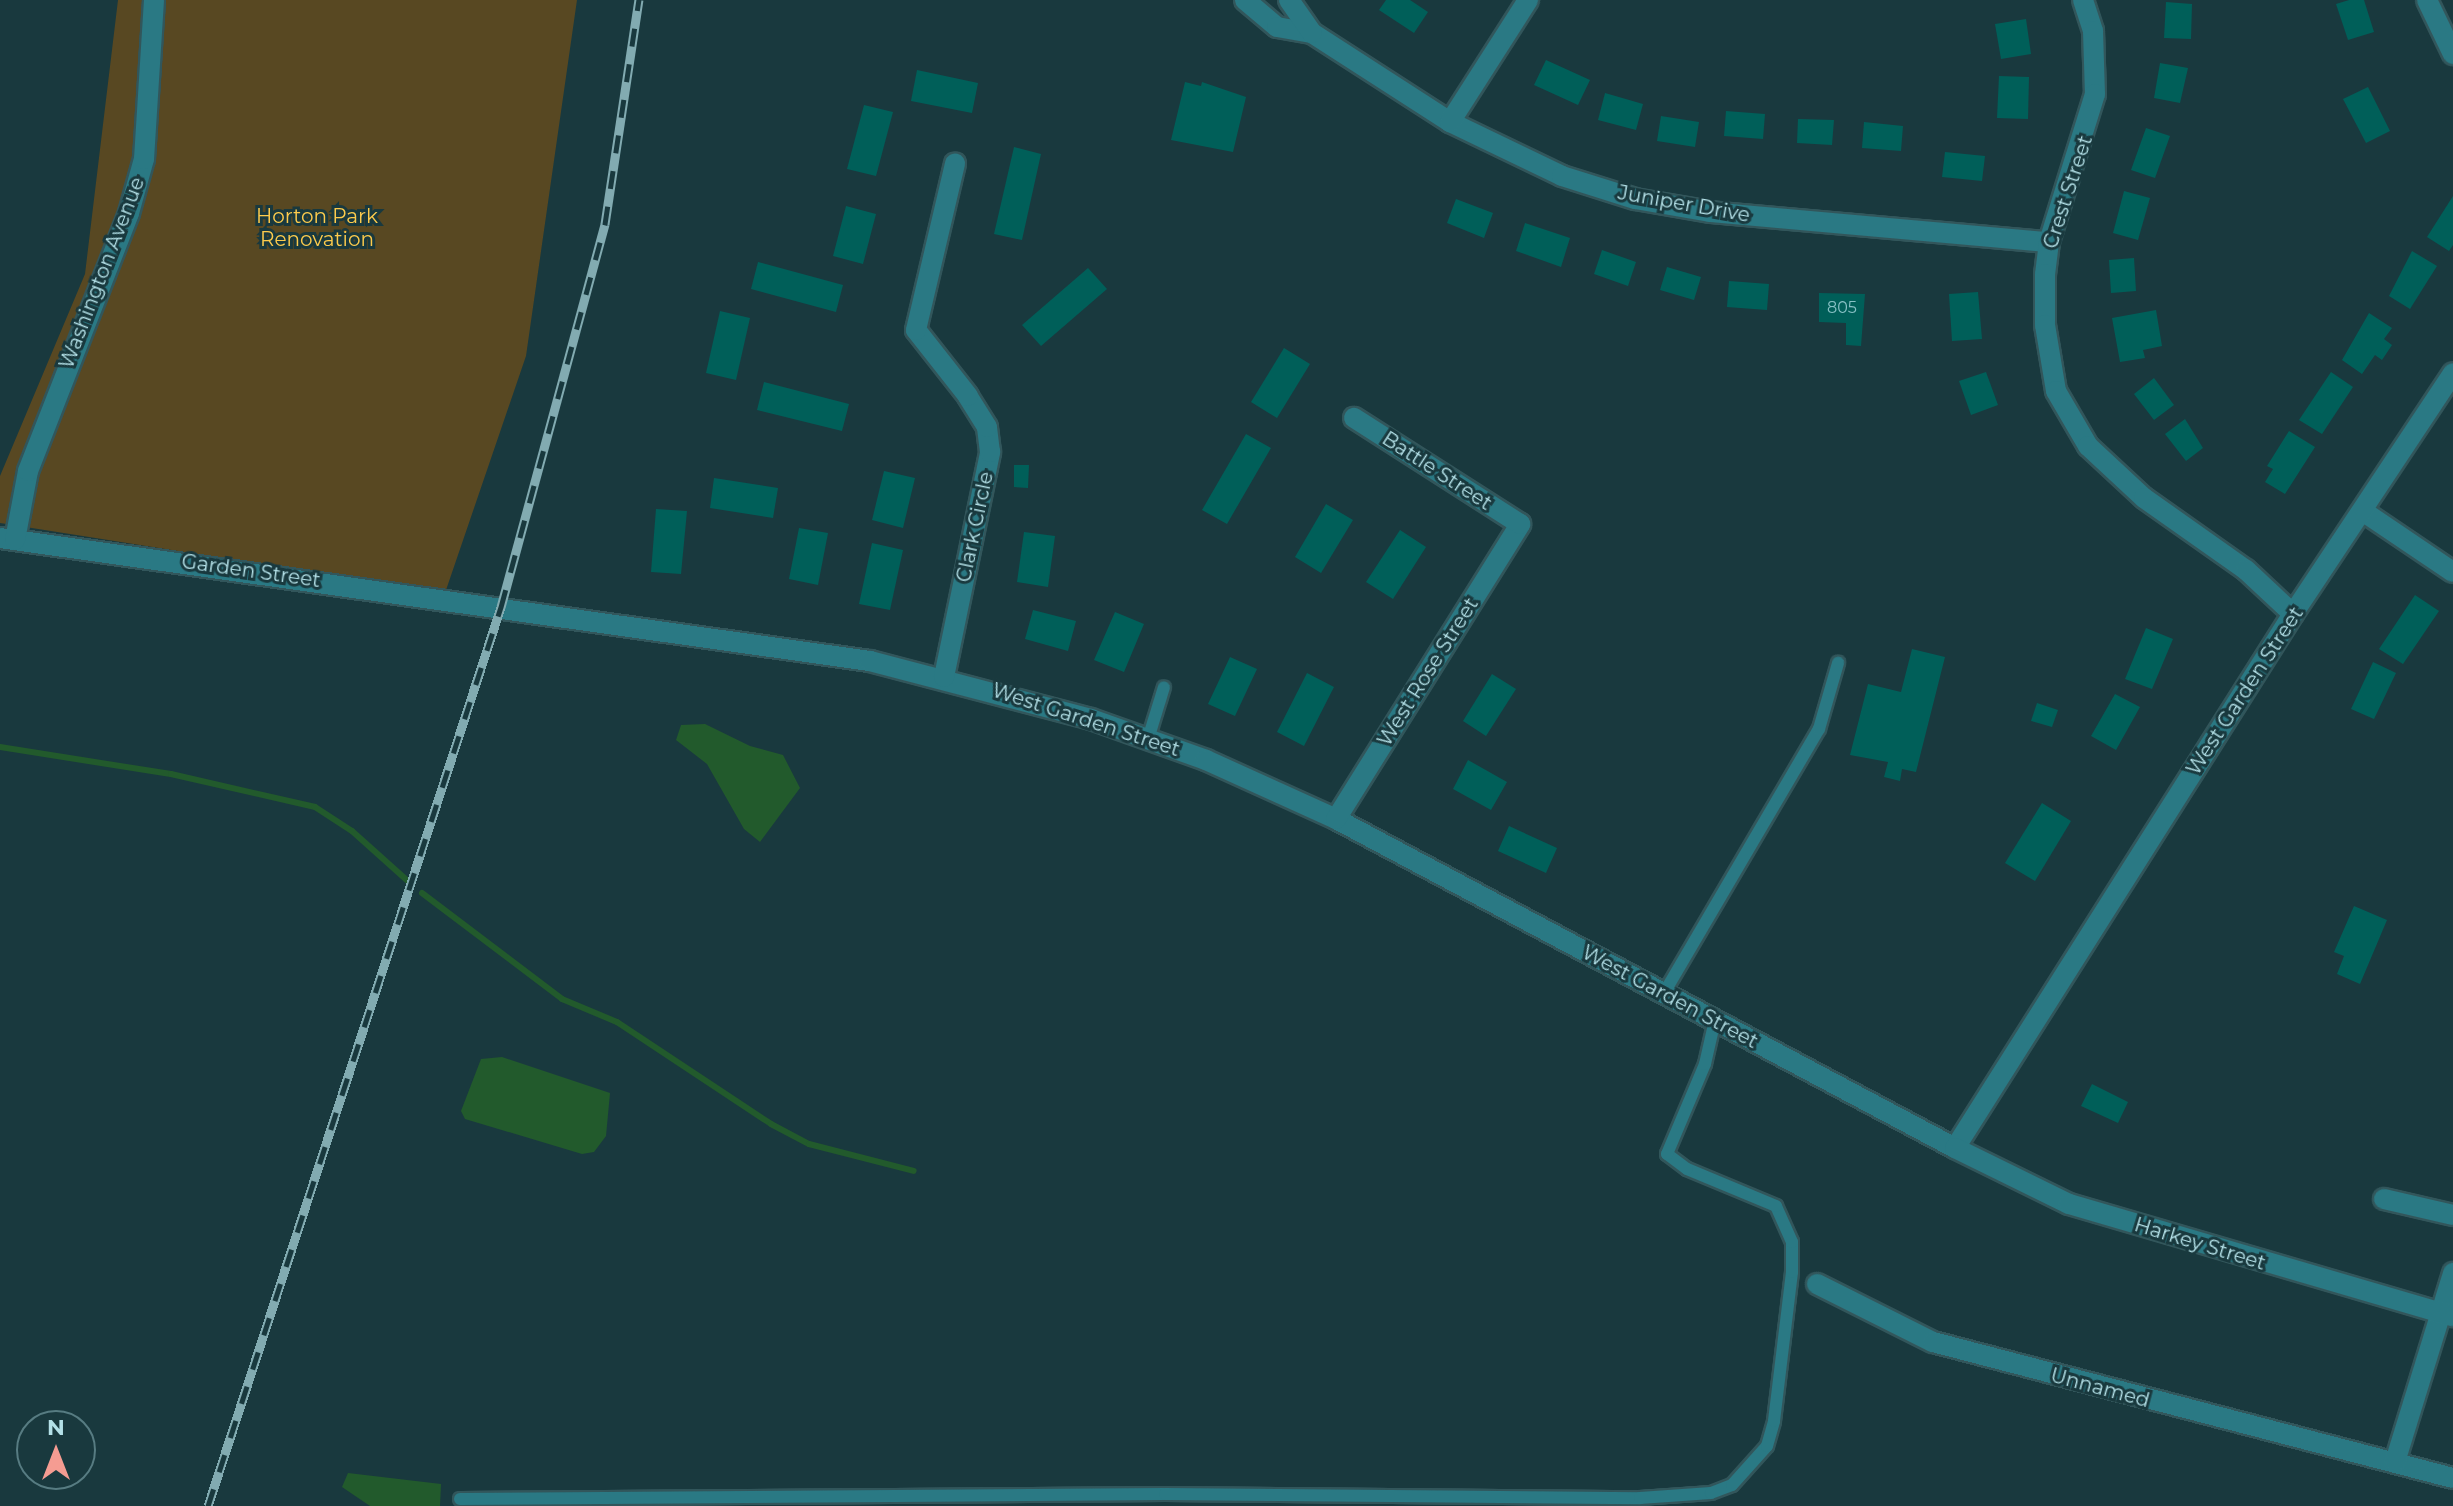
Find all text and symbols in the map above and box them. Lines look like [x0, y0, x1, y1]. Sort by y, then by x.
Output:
street label: Crest Street [2038, 132, 2098, 252]
street label: Washington Avenue [54, 174, 150, 372]
street label: Juniper Drive [1616, 181, 1752, 227]
park label: Horton Park Renovation [256, 205, 378, 252]
house number: 805 [1827, 298, 1857, 318]
street label: Battle Street [1378, 427, 1496, 515]
street label: Clark Circle [952, 470, 998, 584]
street label: Garden Street [180, 549, 322, 593]
street label: West Rose Street [1373, 593, 1483, 751]
street label: West Garden Street [2182, 602, 2308, 780]
street label: West Garden Street [989, 678, 1183, 762]
street label: West Garden Street [1578, 940, 1762, 1054]
street label: Harkey Street [2131, 1213, 2269, 1275]
street label: Unnamed [2048, 1363, 2152, 1413]
north arrow [16, 1410, 96, 1490]
text: N [47, 1414, 65, 1441]

